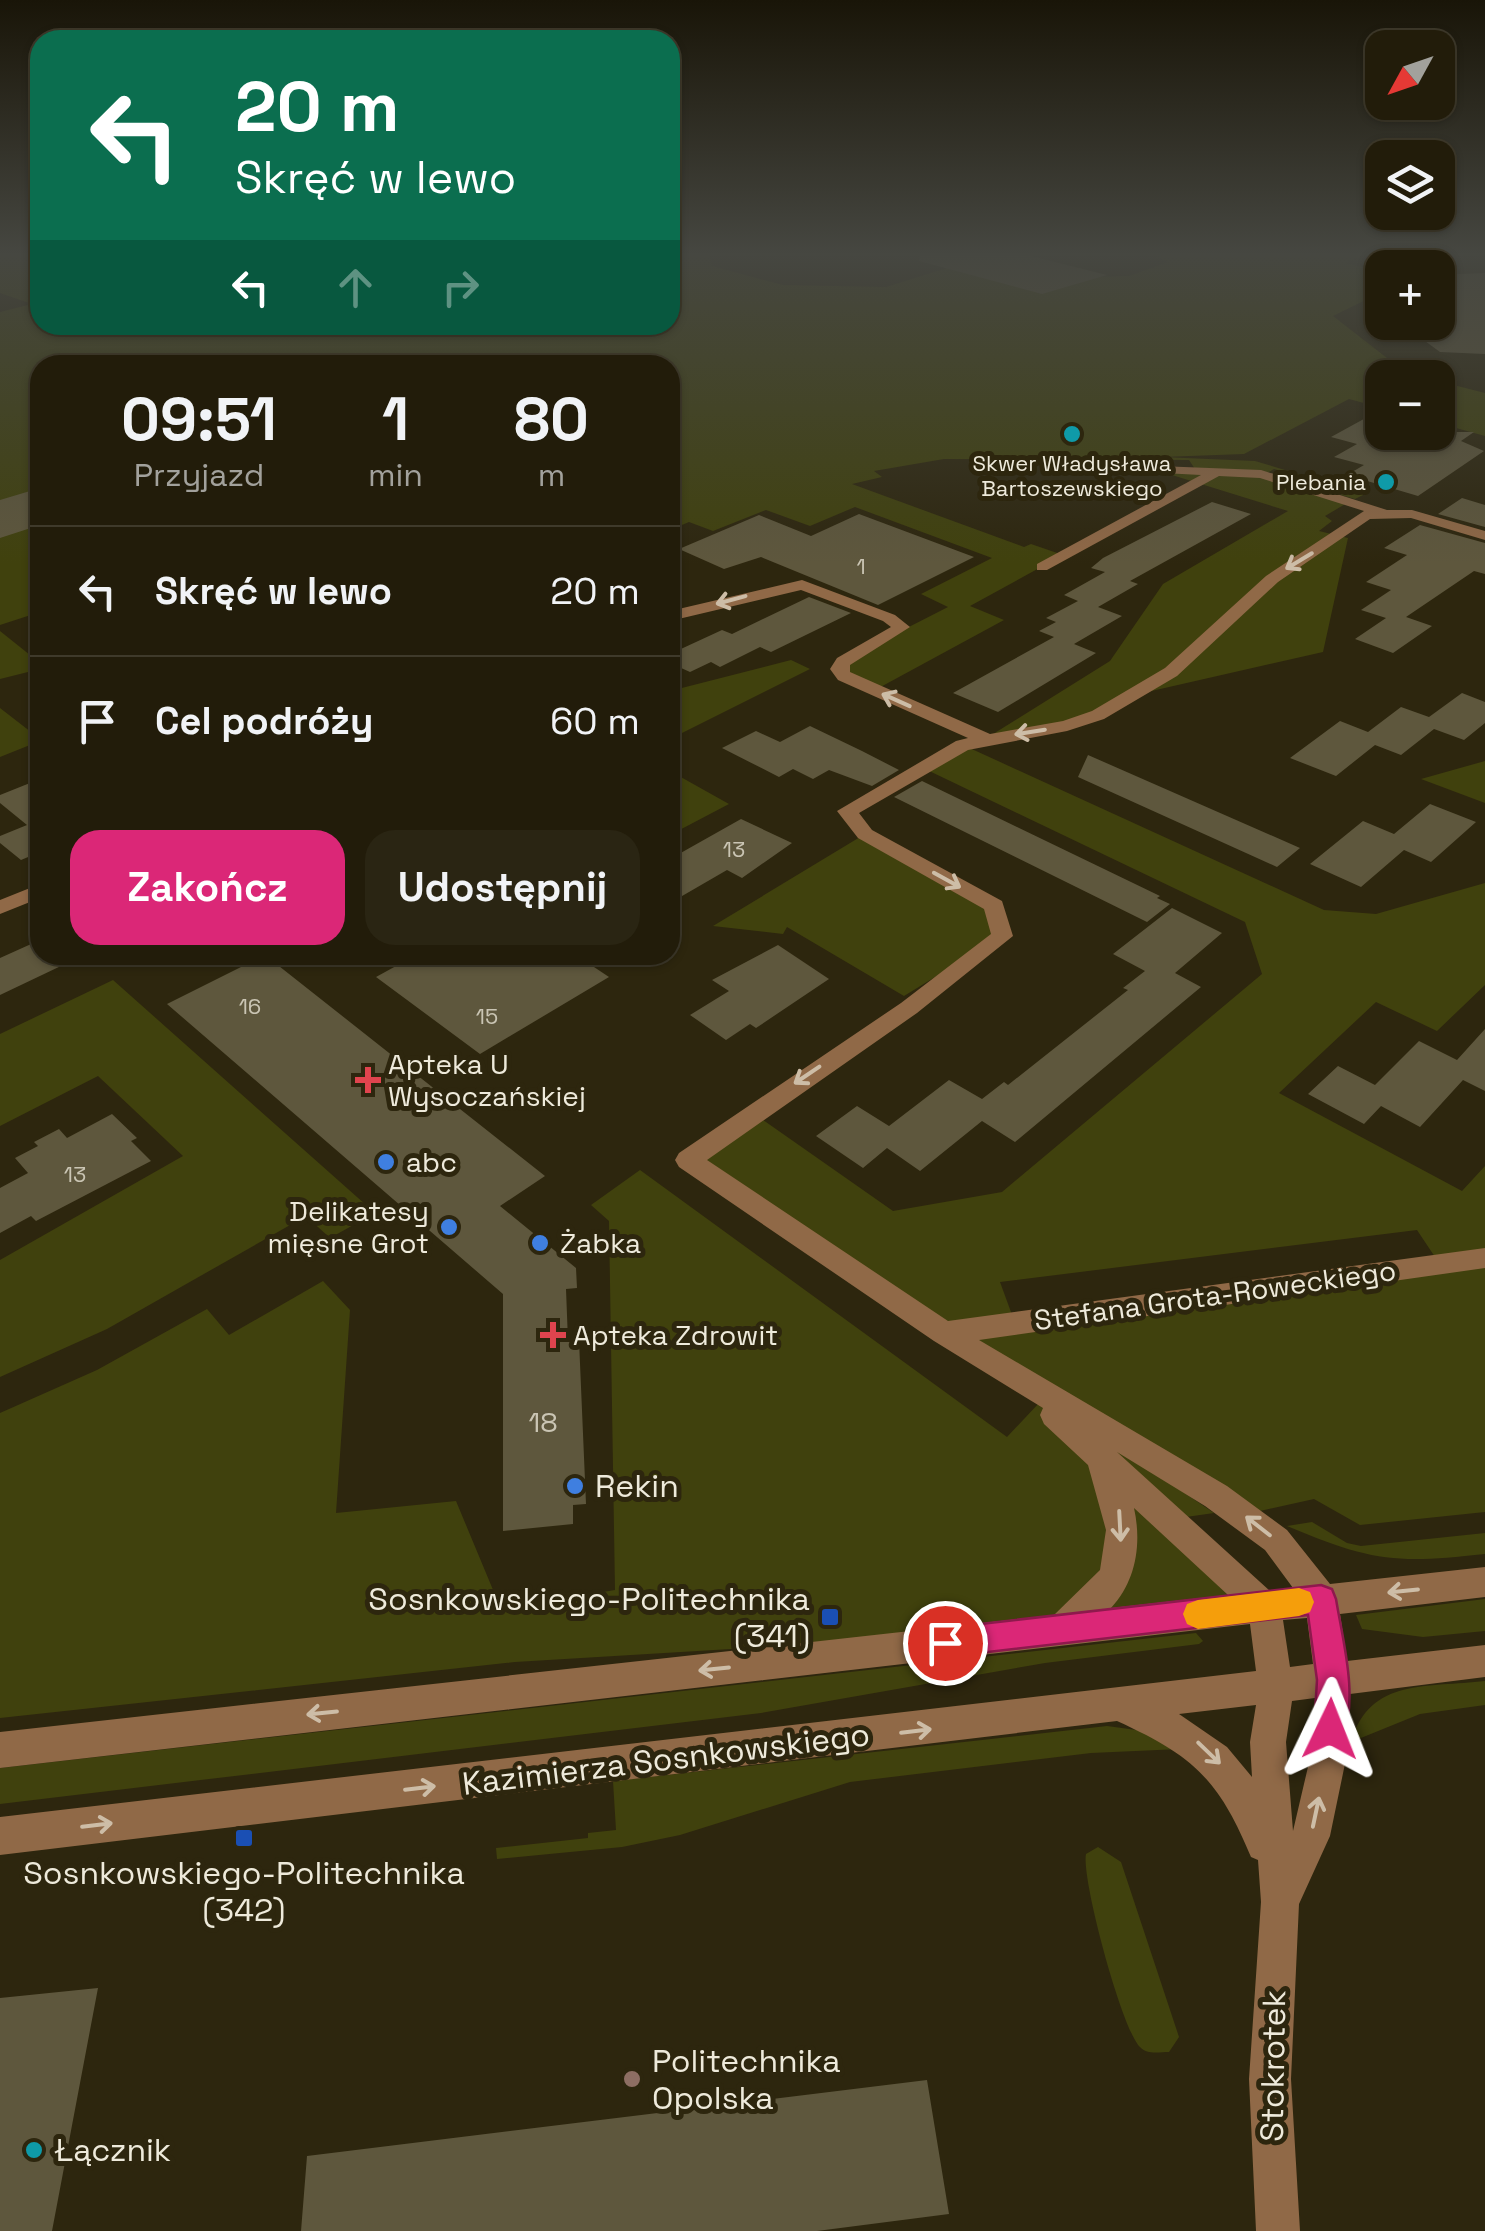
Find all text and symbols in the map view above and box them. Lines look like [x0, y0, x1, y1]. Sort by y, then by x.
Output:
north arrow [1365, 30, 1455, 120]
map controls [1365, 30, 1455, 450]
text: 20 m [235, 62, 400, 151]
icon: left [70, 70, 200, 200]
button: layers [1365, 140, 1455, 230]
text: Skręć w lewo [235, 149, 516, 206]
button: + [1365, 250, 1455, 340]
icon: left [223, 260, 278, 315]
icon: ahead [328, 260, 383, 315]
icon: right [433, 260, 488, 315]
button: − [1365, 360, 1455, 450]
text: 09:51 [121, 381, 277, 458]
text: 1 [382, 381, 409, 458]
text: 80 [514, 381, 589, 458]
marker: Skwer Władysława Bartoszewskiego [1061, 423, 1083, 445]
place label: Skwer Władysława Bartoszewskiego [973, 449, 1172, 502]
text: Przyjazd [134, 455, 264, 495]
text: min [368, 455, 423, 495]
text: m [538, 455, 565, 495]
place label: Plebania [1276, 468, 1366, 496]
marker: Plebania [1375, 471, 1397, 493]
one-way arrow [1285, 551, 1314, 571]
house number: 1 [856, 552, 866, 580]
icon: left [70, 564, 125, 619]
text: Skręć w lewo [155, 567, 392, 615]
text: 20 m [550, 567, 640, 615]
one-way arrow [716, 591, 747, 610]
one-way arrow [882, 689, 912, 708]
icon: arrive [70, 694, 125, 749]
text: Cel podróży [155, 697, 373, 745]
text: 60 m [550, 697, 640, 745]
one-way arrow [1014, 723, 1047, 742]
button: Zakończ [70, 830, 345, 945]
button: Udostępnij [365, 830, 640, 945]
house number: 13 [723, 835, 745, 863]
one-way arrow [932, 870, 961, 890]
house number: 16 [239, 992, 261, 1020]
house number: 15 [476, 1002, 498, 1030]
place label: Apteka U Wysoczańskiej [388, 1046, 586, 1114]
one-way arrow [793, 1065, 821, 1086]
marker: Apteka U Wysoczańskiej [357, 1069, 379, 1091]
place label: abc [406, 1144, 457, 1180]
marker: abc [375, 1151, 397, 1173]
house number: 13 [64, 1160, 86, 1188]
place label: Delikatesy mięsne Grot [268, 1193, 429, 1261]
marker: Delikatesy mięsne Grot [438, 1216, 460, 1238]
place label: Żabka [560, 1225, 641, 1261]
marker: Żabka [529, 1232, 551, 1254]
street label: Stefana Grota-Roweckiego [1032, 1252, 1398, 1338]
place label: Apteka Zdrowit [573, 1317, 778, 1353]
marker: Apteka Zdrowit [542, 1324, 564, 1346]
house number: 18 [528, 1404, 558, 1440]
place label: Rekin [595, 1466, 679, 1506]
marker: Rekin [564, 1475, 586, 1497]
one-way arrow [1110, 1510, 1129, 1542]
one-way arrow [1245, 1515, 1272, 1536]
place label: Sosnkowskiego-Politechnika (341) [368, 1579, 810, 1656]
one-way arrow [1388, 1581, 1420, 1600]
pin [903, 1601, 988, 1686]
marker: Sosnkowskiego-Politechnika (341) [819, 1606, 841, 1628]
icon: arrive [918, 1616, 973, 1671]
one-way arrow [699, 1660, 731, 1679]
position arrow [1278, 1677, 1382, 1781]
one-way arrow [306, 1704, 339, 1723]
street label: Kazimierza Sosnkowskiego [460, 1714, 872, 1804]
one-way arrow [900, 1721, 932, 1740]
one-way arrow [1196, 1741, 1221, 1764]
one-way arrow [403, 1778, 435, 1797]
one-way arrow [1308, 1796, 1326, 1828]
one-way arrow [80, 1815, 112, 1834]
marker: Sosnkowskiego-Politechnika (342) [233, 1827, 255, 1849]
place label: Sosnkowskiego-Politechnika (342) [23, 1853, 465, 1930]
street label: Stokrotek [1252, 1990, 1294, 2142]
place label: Politechnika Opolska [652, 2041, 841, 2118]
marker: Politechnika Opolska [621, 2068, 643, 2090]
place label: Łącznik [54, 2130, 171, 2170]
marker: Łącznik [23, 2139, 45, 2161]

